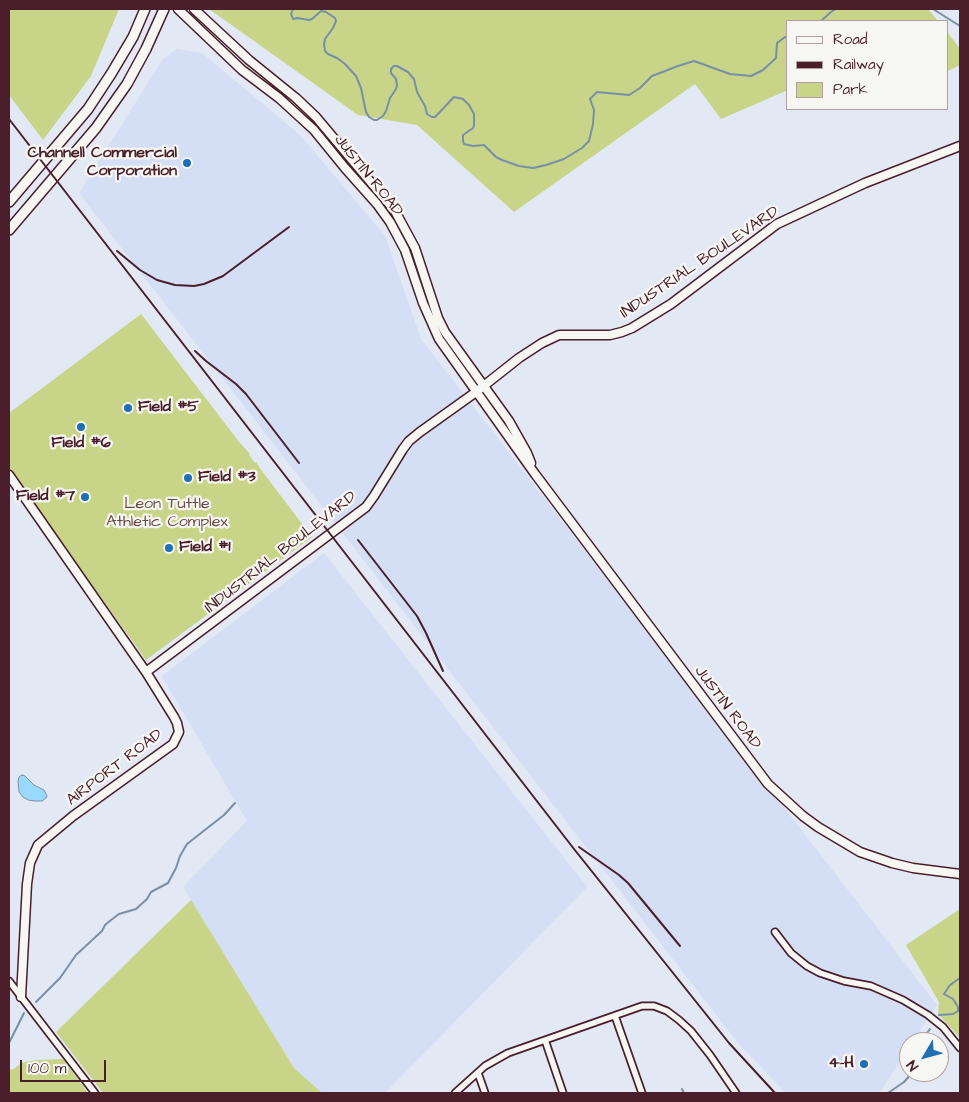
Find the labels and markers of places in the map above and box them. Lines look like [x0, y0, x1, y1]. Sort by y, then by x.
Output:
place label: Channell Commercial Corporation [28, 144, 177, 182]
marker: Channell Commercial Corporation [181, 157, 193, 169]
place label: Field #5 [138, 398, 199, 418]
marker: Field #5 [122, 402, 134, 414]
marker: Field #6 [75, 421, 87, 433]
place label: Field #6 [51, 434, 111, 454]
place label: Field #3 [198, 468, 256, 488]
marker: Field #3 [182, 472, 194, 484]
place label: Field #7 [16, 487, 75, 507]
marker: Field #7 [79, 491, 91, 503]
place label: Field #1 [179, 538, 231, 558]
marker: Field #1 [163, 542, 175, 554]
place label: 4-H [828, 1054, 854, 1074]
marker: 4-H [858, 1058, 870, 1070]

